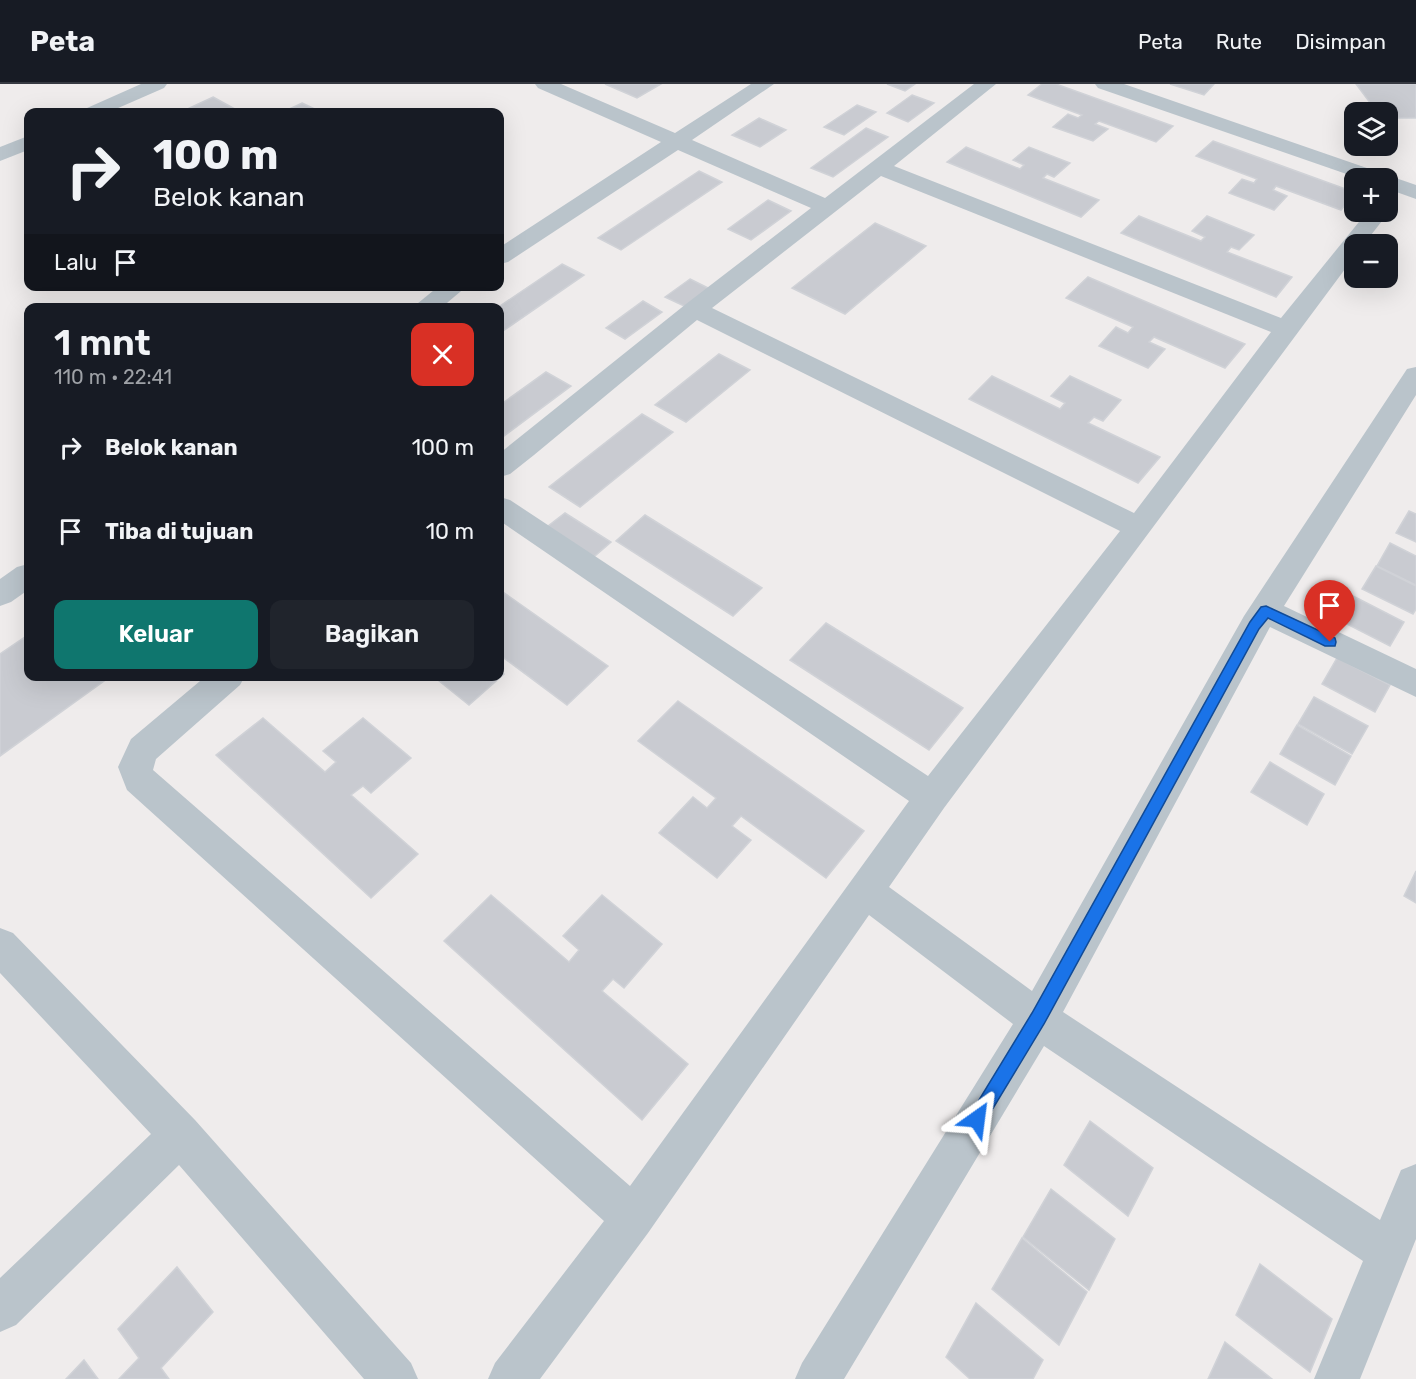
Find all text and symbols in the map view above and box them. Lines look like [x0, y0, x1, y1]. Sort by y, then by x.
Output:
text: Peta [30, 25, 95, 58]
text: Peta [1138, 29, 1183, 54]
text: Rute [1216, 29, 1262, 54]
text: Disimpan [1295, 29, 1386, 54]
map controls [1344, 102, 1398, 288]
button: layers [1344, 102, 1398, 156]
text: 100 m [153, 130, 278, 180]
icon: right [54, 132, 132, 210]
button: + [1344, 168, 1398, 222]
text: Belok kanan [153, 181, 305, 213]
button: − [1344, 234, 1398, 288]
icon: arrive [109, 246, 142, 279]
text: Lalu [54, 249, 97, 276]
text: 1 mnt [54, 321, 151, 364]
button: close [411, 323, 474, 386]
text: 110 m · 22:41 [54, 365, 172, 389]
icon: right [54, 431, 87, 464]
text: Belok kanan [105, 434, 238, 461]
text: 100 m [412, 434, 474, 461]
icon: arrive [54, 515, 87, 548]
text: Tiba di tujuan [105, 518, 253, 545]
text: 10 m [426, 518, 474, 545]
pin [1304, 580, 1355, 642]
icon: arrive [1313, 589, 1346, 622]
button: Keluar [54, 600, 258, 669]
button: Bagikan [270, 600, 474, 669]
position arrow [945, 1087, 1009, 1151]

